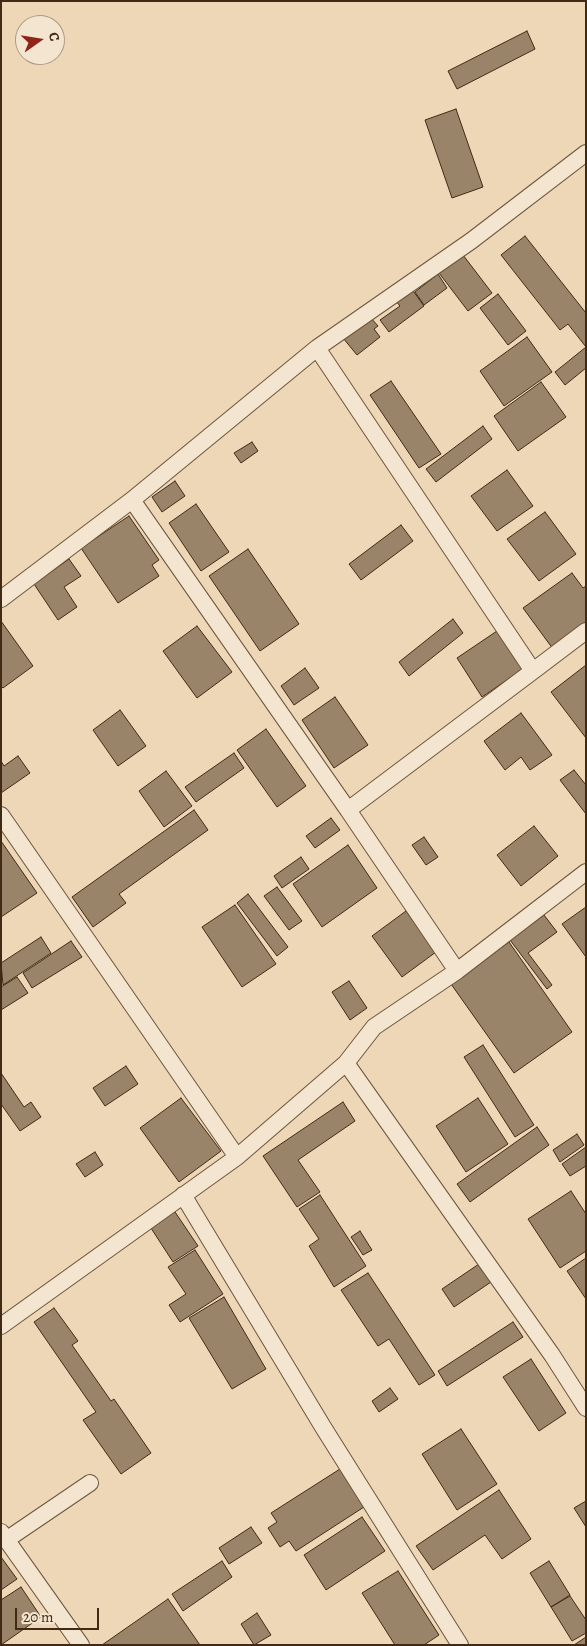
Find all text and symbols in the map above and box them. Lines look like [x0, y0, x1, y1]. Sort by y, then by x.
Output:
north arrow [15, 15, 65, 65]
text: С [44, 30, 64, 43]
scale bar [18, 1598, 101, 1630]
text: 20 m [23, 1607, 54, 1627]

